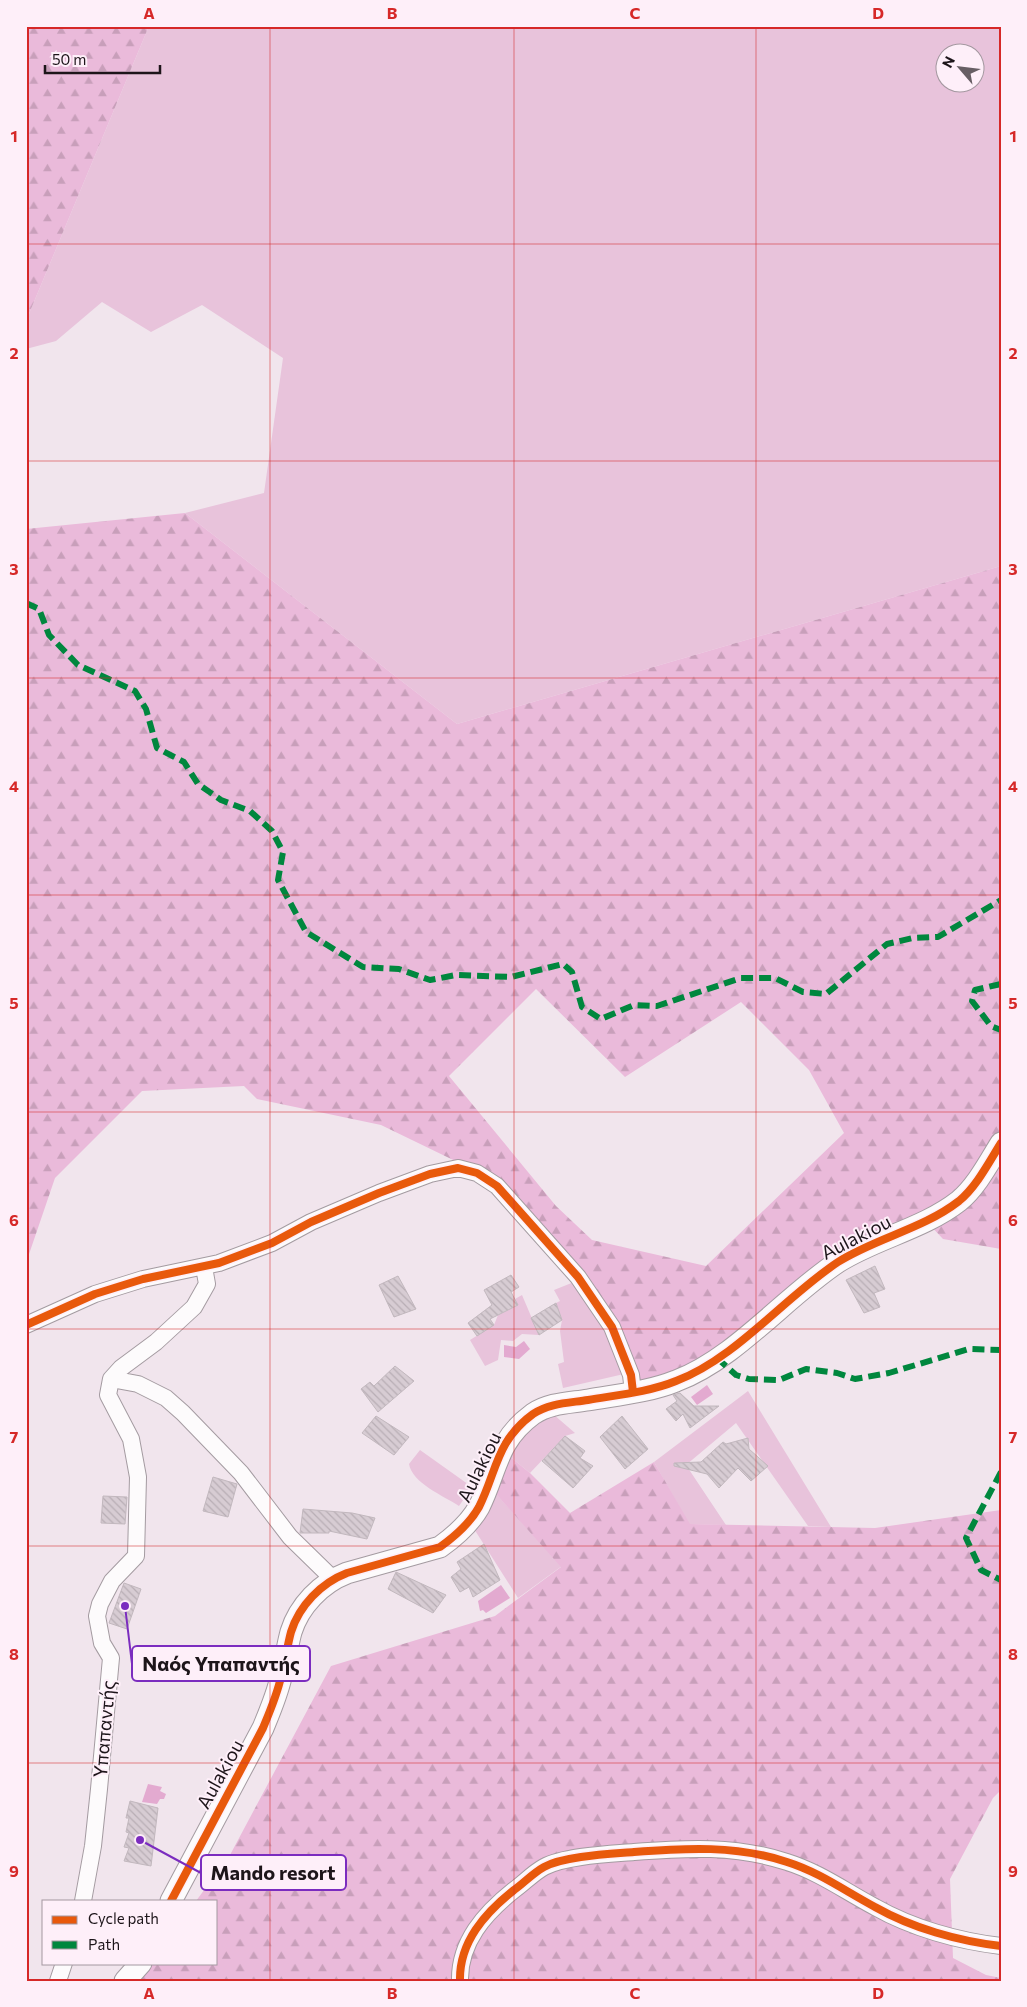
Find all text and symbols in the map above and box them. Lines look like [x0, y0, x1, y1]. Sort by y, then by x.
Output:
text: A [143, 3, 155, 22]
text: B [387, 3, 398, 22]
text: C [630, 3, 641, 22]
text: D [872, 3, 884, 22]
scale bar [45, 42, 160, 74]
north arrow [934, 42, 984, 92]
text: 50 m [52, 50, 86, 68]
text: N [938, 53, 958, 70]
text: 1 [10, 126, 18, 145]
text: 1 [1009, 126, 1017, 145]
text: 2 [9, 343, 19, 362]
text: 2 [1008, 343, 1018, 362]
text: 3 [9, 559, 19, 578]
text: 3 [1008, 559, 1018, 578]
text: 4 [9, 776, 19, 795]
text: 4 [1008, 776, 1018, 795]
text: 5 [9, 993, 19, 1012]
text: 5 [1008, 993, 1018, 1012]
street label: Aulakiou [817, 1209, 895, 1264]
text: 6 [9, 1210, 19, 1229]
text: 6 [1008, 1210, 1018, 1229]
text: 7 [10, 1427, 19, 1446]
text: 7 [1009, 1427, 1018, 1446]
street label: Aulakiou [452, 1428, 505, 1506]
text: 8 [9, 1644, 19, 1663]
text: 8 [1008, 1644, 1018, 1663]
callout: Ναός Υπαπαντής [132, 1646, 310, 1681]
text: Ναός Υπαπαντής [142, 1651, 300, 1675]
street label: Υπαπαντής [88, 1679, 119, 1779]
street label: Aulakiou [191, 1735, 248, 1812]
callout: Mando resort [201, 1855, 346, 1890]
text: Mando resort [210, 1860, 336, 1884]
text: 9 [9, 1861, 19, 1880]
text: 9 [1008, 1861, 1018, 1880]
legend [42, 1900, 218, 1964]
text: Cycle path [88, 1909, 159, 1927]
text: Path [88, 1935, 120, 1953]
text: A [143, 1983, 155, 2002]
text: B [387, 1983, 398, 2002]
text: C [630, 1983, 641, 2002]
text: D [872, 1983, 884, 2002]

